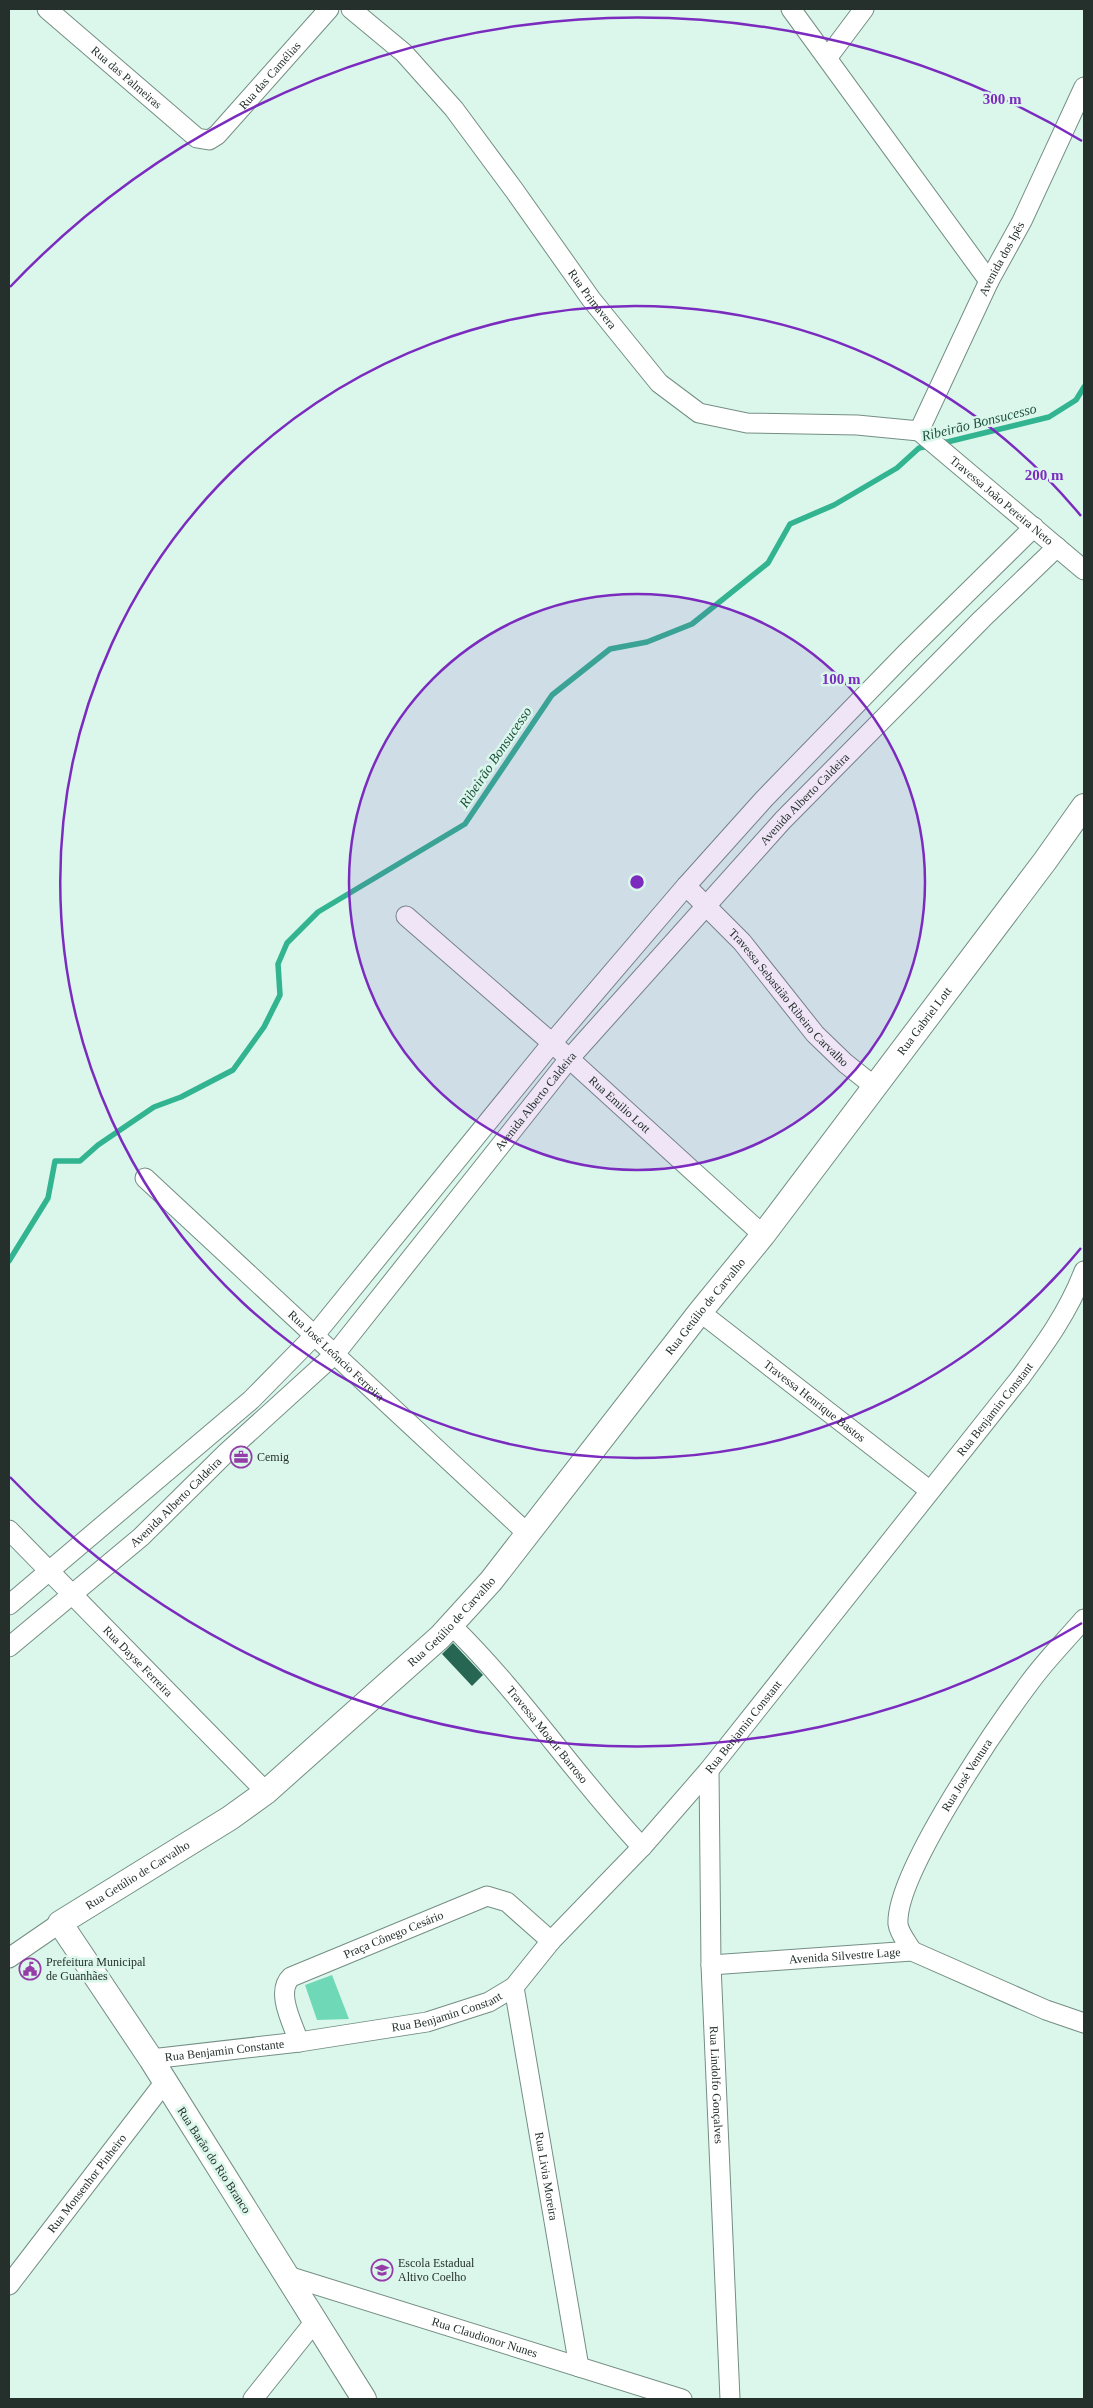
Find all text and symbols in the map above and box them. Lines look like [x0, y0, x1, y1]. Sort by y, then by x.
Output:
street label: Rua das Camélias [236, 38, 304, 112]
street label: Rua das Palmeiras [88, 43, 165, 112]
text: 300 m [983, 91, 1022, 107]
street label: Avenida dos Ipês [976, 219, 1027, 298]
street label: Rua Primavera [565, 266, 620, 332]
water label: Ribeirão Bonsucesso [919, 401, 1038, 444]
street label: Travessa João Pereira Neto [947, 453, 1056, 548]
text: 200 m [1025, 467, 1064, 483]
text: 100 m [822, 671, 861, 687]
water label: Ribeirão Bonsucesso [456, 704, 535, 811]
street label: Avenida Alberto Caldeira [757, 750, 853, 848]
centre of rings [628, 873, 646, 891]
street label: Travessa Sebastião Ribeiro Carvalho [726, 926, 852, 1070]
street label: Rua Gabriel Lott [894, 984, 955, 1058]
street label: Avenida Alberto Caldeira [492, 1049, 579, 1154]
street label: Rua Emilio Lott [586, 1073, 654, 1136]
street label: Rua Getúlio de Carvalho [662, 1255, 748, 1358]
street label: Rua José Leôncio Ferreira [285, 1308, 388, 1404]
street label: Travessa Henrique Bastos [761, 1357, 868, 1445]
street label: Rua Benjamin Constant [954, 1359, 1036, 1459]
office icon: Cemig [229, 1445, 253, 1469]
place label: Cemig [257, 1450, 289, 1464]
street label: Avenida Alberto Caldeira [127, 1454, 225, 1550]
street label: Rua Getúlio de Carvalho [405, 1574, 498, 1669]
street label: Rua Dayse Ferreira [100, 1623, 176, 1700]
street label: Rua Benjamin Constant [702, 1677, 785, 1776]
street label: Travessa Moacir Barroso [504, 1683, 591, 1786]
street label: Rua José Ventura [939, 1736, 995, 1814]
street label: Rua Getúlio de Carvalho [83, 1838, 192, 1913]
street label: Praça Cônego Cesário [342, 1908, 446, 1961]
street label: Avenida Silvestre Lage [788, 1945, 901, 1967]
place label: Prefeitura Municipal de Guanhães [46, 1955, 146, 1983]
public building icon: Prefeitura Municipal de Guanhães [18, 1957, 42, 1981]
street label: Rua Benjamin Constant [390, 1989, 505, 2034]
street label: Rua Lindolfo Gonçalves [707, 2026, 726, 2144]
street label: Rua Benjamin Constante [164, 2037, 285, 2064]
street label: Rua Barão do Rio Branco [174, 2104, 254, 2216]
street label: Rua Monsenhor Pinheiro [45, 2131, 129, 2236]
street label: Rua Livia Moreira [532, 2131, 561, 2222]
place label: Escola Estadual Altivo Coelho [398, 2256, 475, 2284]
school or university icon: Escola Estadual Altivo Coelho [370, 2258, 394, 2282]
street label: Rua Claudionor Nunes [430, 2314, 540, 2361]

